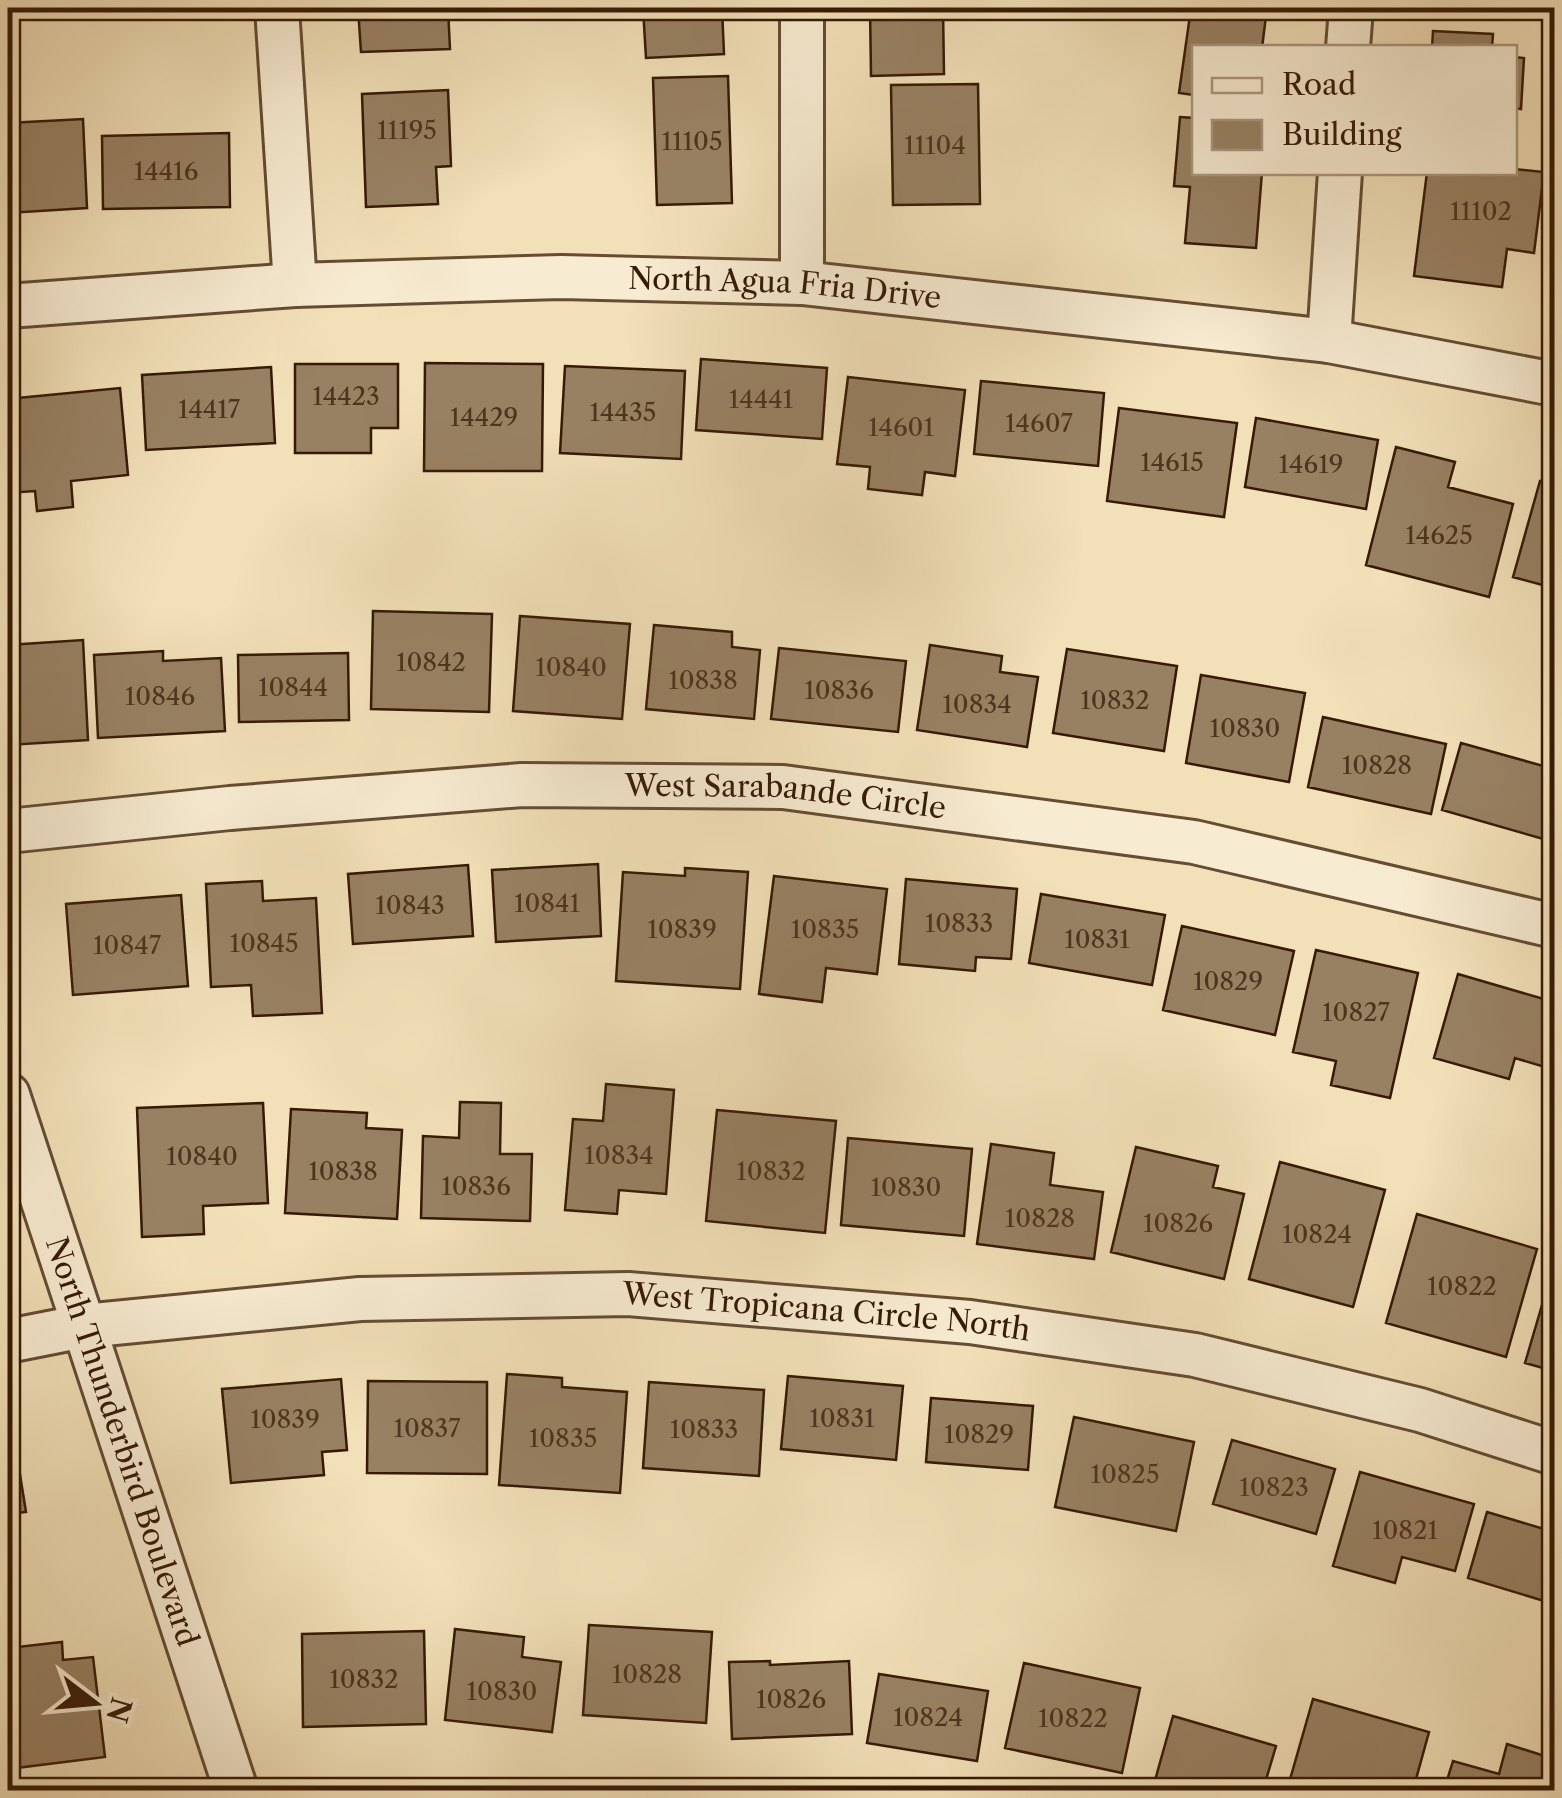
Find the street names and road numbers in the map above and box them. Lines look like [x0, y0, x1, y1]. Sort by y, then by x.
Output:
street label: North Agua Fria Drive [628, 260, 943, 316]
street label: West Sarabande Circle [624, 767, 948, 827]
street label: North Thunderbird Boulevard [38, 1232, 207, 1651]
street label: West Tropicana Circle North [620, 1275, 1033, 1349]

